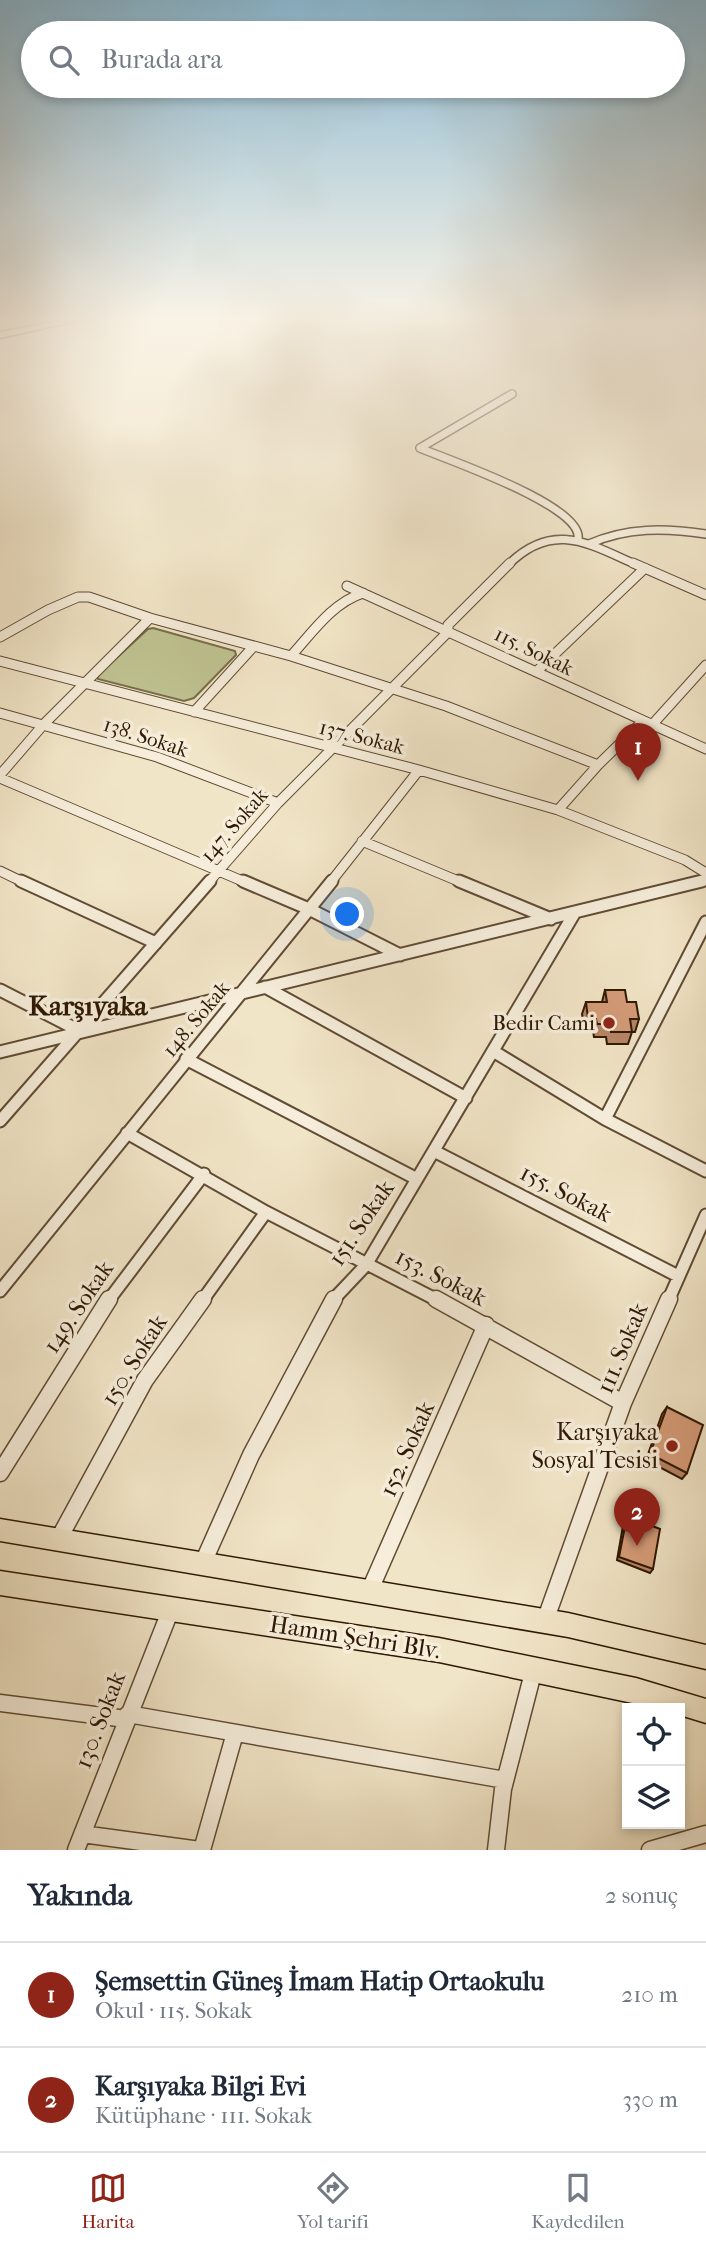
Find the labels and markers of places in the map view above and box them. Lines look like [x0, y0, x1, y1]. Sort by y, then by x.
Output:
pin: 1 [615, 723, 661, 781]
place label: Bedir Cami [492, 1011, 595, 1035]
marker: Bedir Cami [601, 1015, 617, 1031]
place label: Karşıyaka Sosyal Tesisi [531, 1418, 659, 1474]
marker: Karşıyaka Sosyal Tesisi [664, 1438, 680, 1454]
pin: 2 [614, 1488, 660, 1546]

